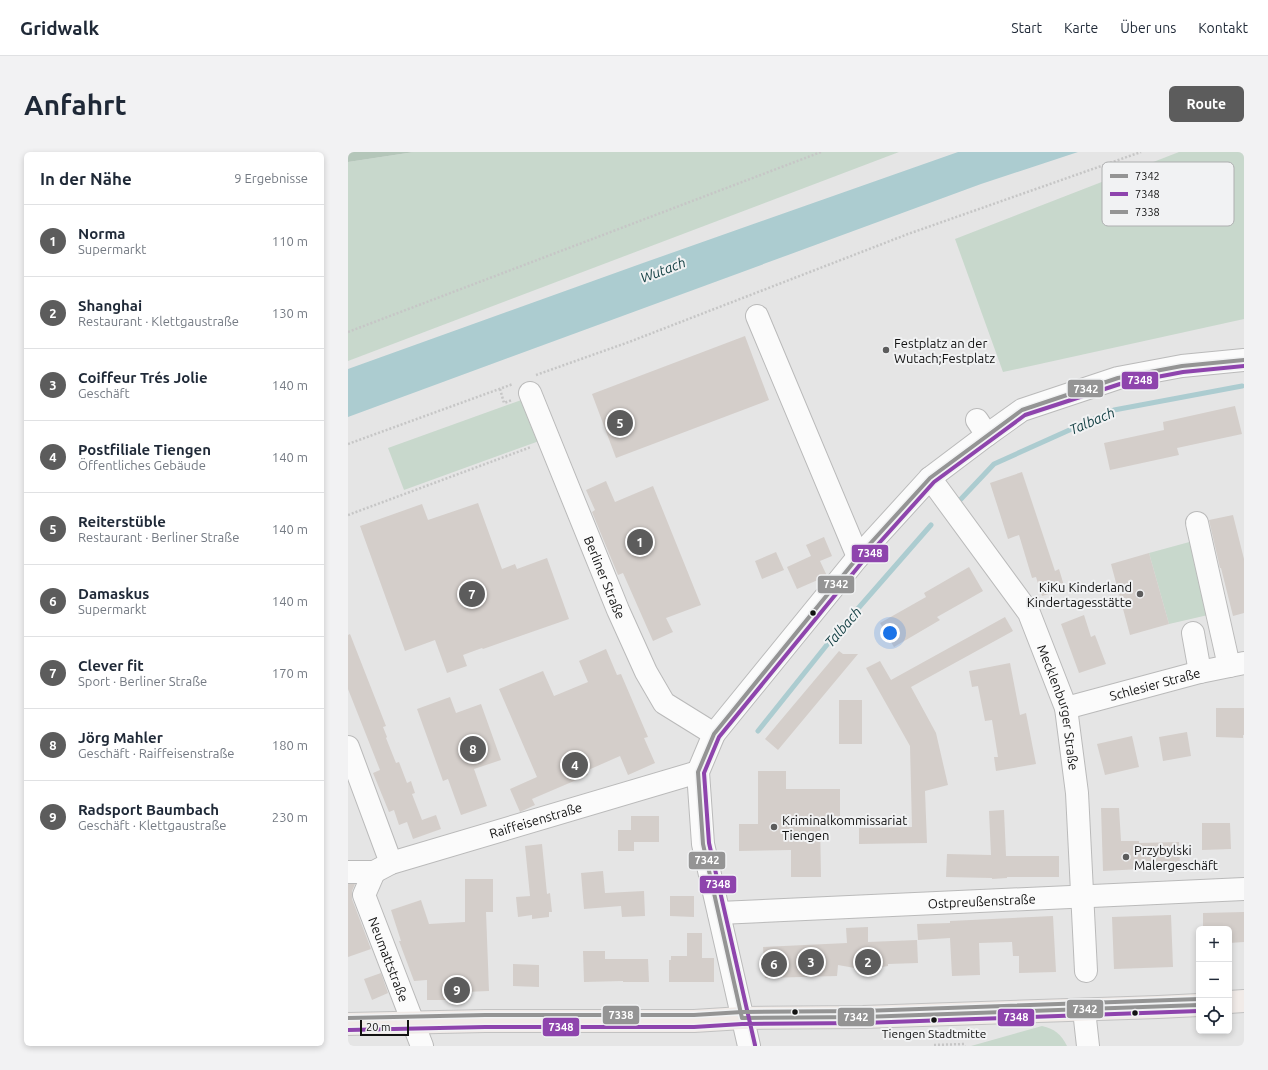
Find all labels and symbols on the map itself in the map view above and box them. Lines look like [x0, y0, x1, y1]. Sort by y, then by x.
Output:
legend [1102, 162, 1234, 226]
text: 7342 [1135, 170, 1160, 182]
text: 7348 [1135, 188, 1160, 200]
text: 7338 [1135, 206, 1160, 218]
water label: Wutach [638, 254, 688, 286]
place label: Festplatz an der Wutach;Festplatz [894, 336, 995, 365]
marker: Festplatz an der Wutach;Festplatz [881, 345, 891, 355]
line badge: 7348 [1121, 371, 1159, 390]
text: 7348 [1128, 374, 1152, 386]
line badge: 7342 [1067, 379, 1104, 398]
text: 7342 [1074, 383, 1098, 395]
water label: Talbach [1067, 404, 1117, 438]
pin: 5 [607, 408, 633, 438]
pin: 1 [627, 527, 653, 557]
street label: Berliner Straße [582, 534, 628, 621]
line badge: 7348 [851, 544, 889, 563]
text: 7348 [858, 547, 882, 559]
line badge: 7342 [817, 575, 855, 594]
text: 7342 [824, 578, 848, 590]
pin: 7 [459, 579, 485, 609]
place label: KiKu Kinderland Kindertagesstätte [1027, 580, 1132, 609]
marker: KiKu Kinderland Kindertagesstätte [1135, 589, 1145, 599]
water label: Talbach [821, 604, 865, 650]
unlabelled marker [808, 608, 818, 618]
your location [880, 623, 900, 643]
street label: Mecklenburger Straße [1035, 643, 1081, 771]
street label: Schlesier Straße [1108, 665, 1202, 703]
pin: 8 [460, 734, 486, 764]
pin: 4 [562, 750, 588, 780]
street label: Raiffeisenstraße [488, 800, 584, 840]
place label: Kriminalkommissariat Tiengen [782, 813, 907, 842]
marker: Kriminalkommissariat Tiengen [769, 822, 779, 832]
place label: Przybylski Malergeschäft [1134, 843, 1218, 872]
line badge: 7342 [688, 851, 726, 870]
marker: Przybylski Malergeschäft [1121, 852, 1131, 862]
text: 7342 [695, 854, 719, 866]
line badge: 7348 [699, 875, 737, 894]
text: 7348 [706, 878, 730, 890]
street label: Ostpreußenstraße [928, 892, 1036, 910]
street label: Neumattstraße [366, 915, 411, 1004]
pin: 3 [798, 947, 824, 977]
pin: 2 [855, 947, 881, 977]
pin: 6 [761, 949, 787, 979]
pin: 9 [444, 975, 470, 1005]
line badge: 7342 [1066, 999, 1104, 1019]
text: 7342 [1073, 1003, 1097, 1015]
line badge: 7338 [602, 1005, 640, 1025]
unlabelled marker [790, 1007, 800, 1017]
line badge: 7342 [837, 1007, 875, 1027]
line badge: 7348 [997, 1008, 1035, 1027]
unlabelled marker [1130, 1008, 1140, 1018]
text: 7338 [609, 1009, 633, 1021]
text: 7342 [844, 1011, 868, 1023]
text: 7348 [1004, 1011, 1028, 1023]
marker: Tiengen Stadtmitte [929, 1015, 939, 1025]
line badge: 7348 [542, 1017, 580, 1037]
scale bar [360, 1018, 409, 1037]
text: 7348 [549, 1021, 573, 1033]
place label: Tiengen Stadtmitte [882, 1027, 986, 1040]

